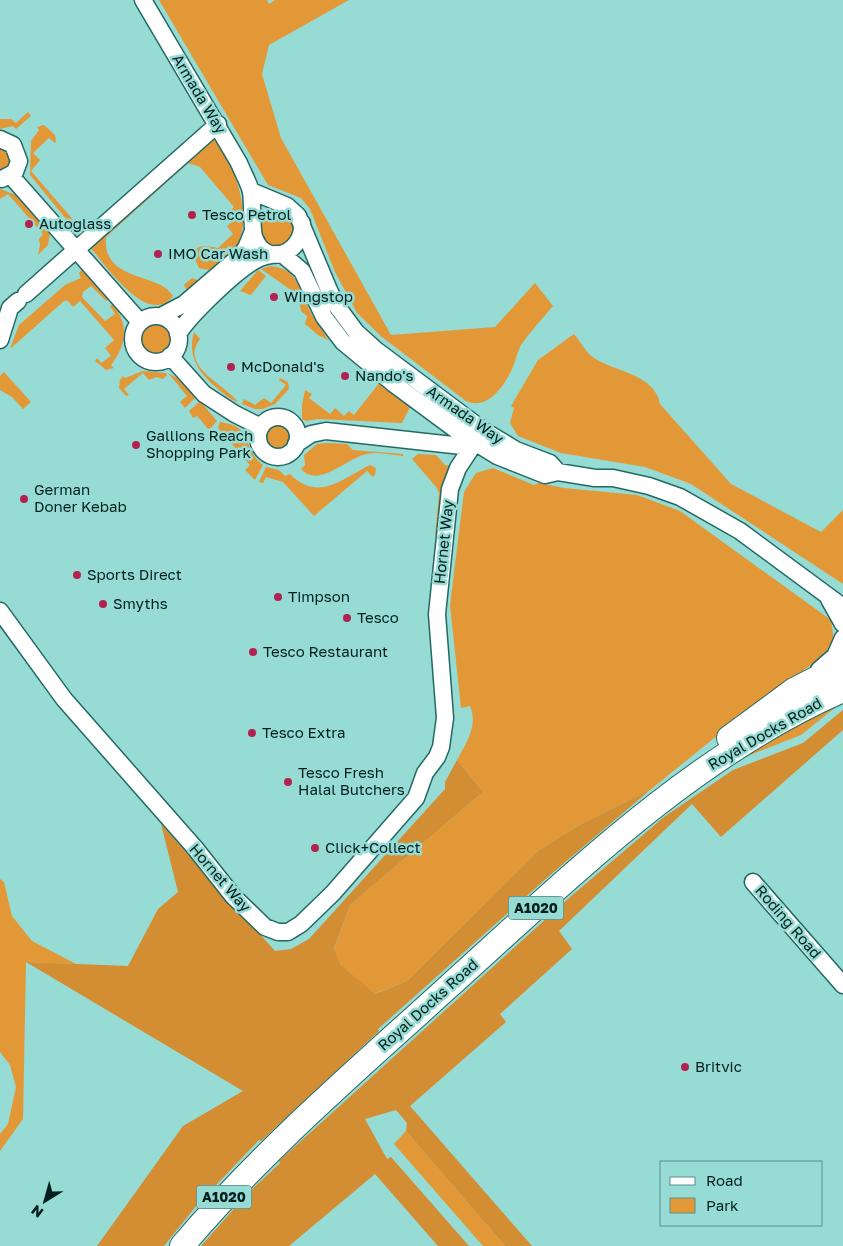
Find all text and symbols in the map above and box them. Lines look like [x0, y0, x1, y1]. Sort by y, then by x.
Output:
street label: Armada Way [169, 50, 231, 137]
place label: Tesco Petrol [202, 205, 292, 223]
marker: Tesco Petrol [186, 209, 198, 221]
place label: Autoglass [39, 214, 111, 232]
marker: Autoglass [23, 218, 35, 230]
place label: IMO Car Wash [168, 244, 268, 262]
marker: IMO Car Wash [152, 248, 164, 260]
place label: Wingstop [284, 287, 353, 305]
marker: Wingstop [268, 291, 280, 303]
place label: McDonald's [241, 357, 324, 375]
marker: McDonald's [225, 361, 237, 373]
place label: Nando's [355, 366, 413, 384]
marker: Nando's [339, 370, 351, 382]
street label: Armada Way [424, 381, 508, 448]
place label: Gallions Reach Shopping Park [146, 426, 253, 461]
marker: Gallions Reach Shopping Park [130, 439, 142, 451]
place label: German Doner Kebab [34, 480, 127, 515]
marker: German Doner Kebab [18, 493, 30, 505]
street label: Hornet Way [430, 498, 456, 585]
place label: Sports Direct [87, 565, 182, 583]
marker: Sports Direct [71, 569, 83, 581]
place label: Timpson [288, 587, 350, 605]
marker: Timpson [272, 591, 284, 603]
place label: Smyths [113, 594, 168, 612]
marker: Smyths [97, 598, 109, 610]
place label: Tesco [357, 608, 399, 626]
marker: Tesco [341, 612, 353, 624]
place label: Tesco Restaurant [263, 642, 388, 660]
marker: Tesco Restaurant [247, 646, 259, 658]
street label: Royal Docks Road [704, 693, 825, 773]
place label: Tesco Extra [262, 723, 345, 741]
marker: Tesco Extra [246, 727, 258, 739]
place label: Tesco Fresh Halal Butchers [298, 763, 405, 798]
marker: Tesco Fresh Halal Butchers [282, 776, 294, 788]
place label: Click+Collect [325, 838, 420, 856]
street label: Hornet Way [186, 840, 256, 916]
marker: Click+Collect [309, 842, 321, 854]
street label: Roding Road [752, 881, 825, 962]
road number: A1020 [508, 896, 564, 920]
street label: Royal Docks Road [374, 955, 481, 1054]
place label: Britvic [695, 1057, 742, 1075]
marker: Britvic [679, 1061, 691, 1073]
legend [660, 1161, 823, 1226]
text: Road [706, 1171, 743, 1189]
north arrow [20, 1176, 70, 1226]
road number: A1020 [196, 1186, 252, 1208]
text: Park [706, 1196, 739, 1214]
text: N [28, 1202, 46, 1222]

